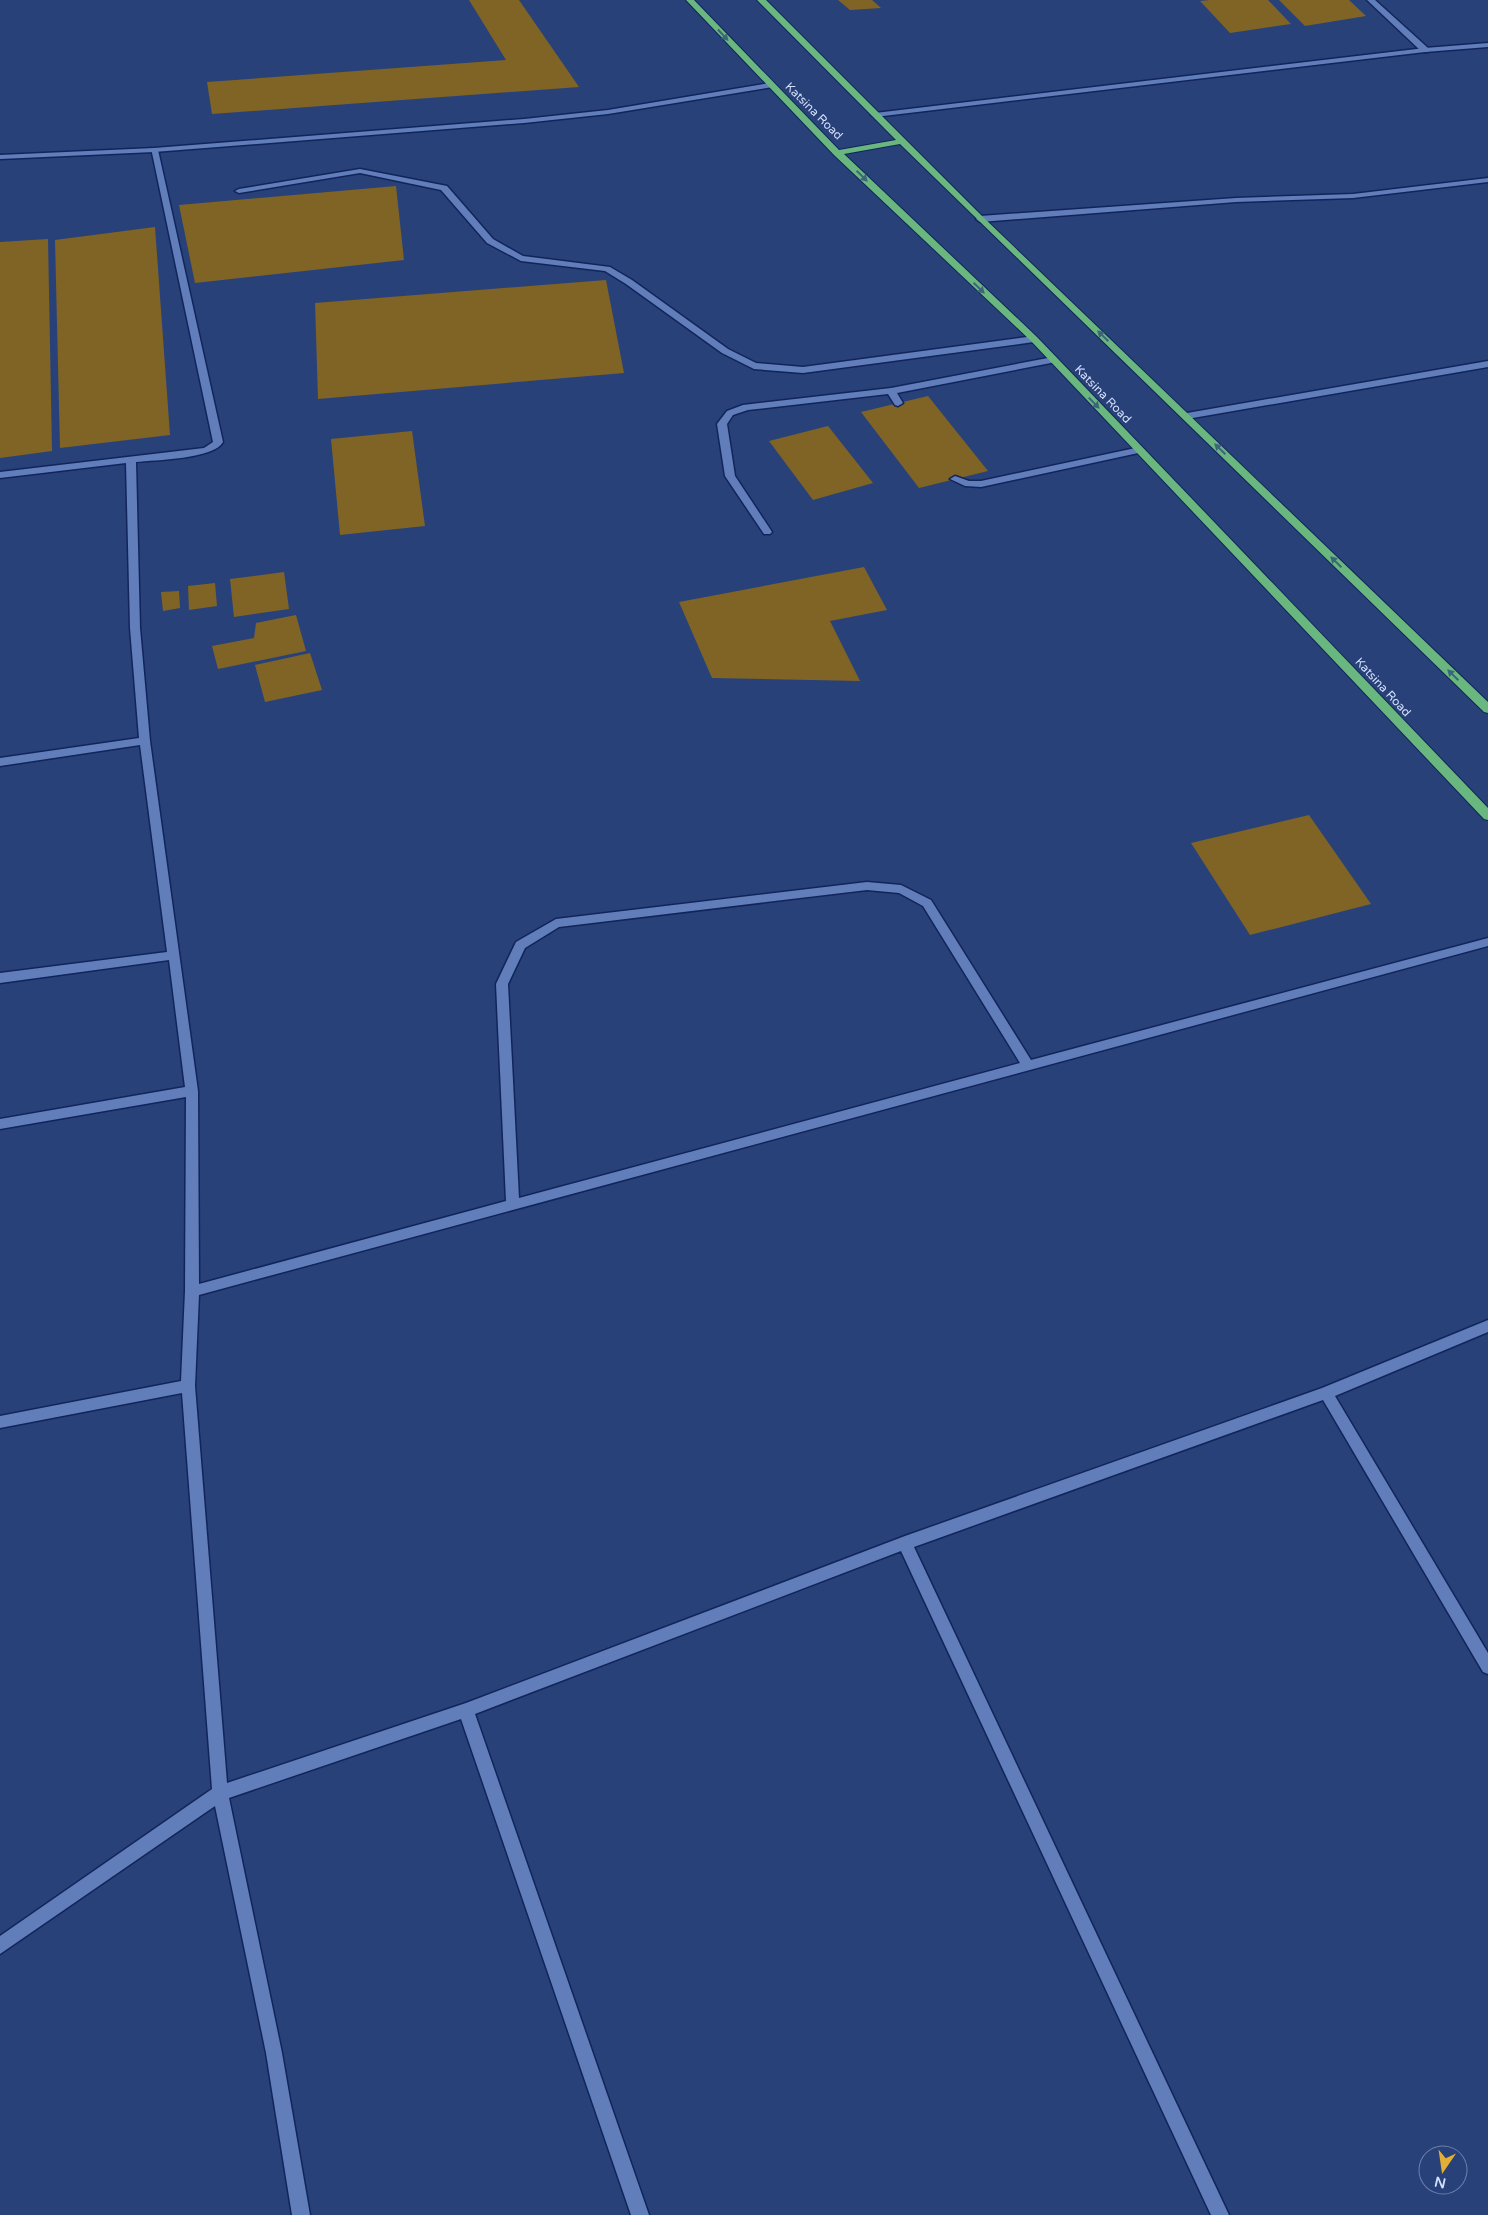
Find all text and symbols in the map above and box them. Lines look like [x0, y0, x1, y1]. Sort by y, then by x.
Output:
one-way arrow [717, 29, 729, 41]
street label: Katsina Road [782, 79, 846, 143]
one-way arrow [855, 170, 867, 182]
one-way arrow [973, 282, 985, 294]
one-way arrow [1097, 330, 1109, 342]
street label: Katsina Road [1072, 362, 1134, 426]
one-way arrow [1088, 396, 1100, 408]
one-way arrow [1214, 443, 1226, 455]
one-way arrow [1331, 556, 1343, 568]
street label: Katsina Road [1352, 655, 1414, 719]
one-way arrow [1447, 669, 1459, 681]
north arrow [1418, 2145, 1468, 2195]
text: N [1433, 2173, 1448, 2192]

